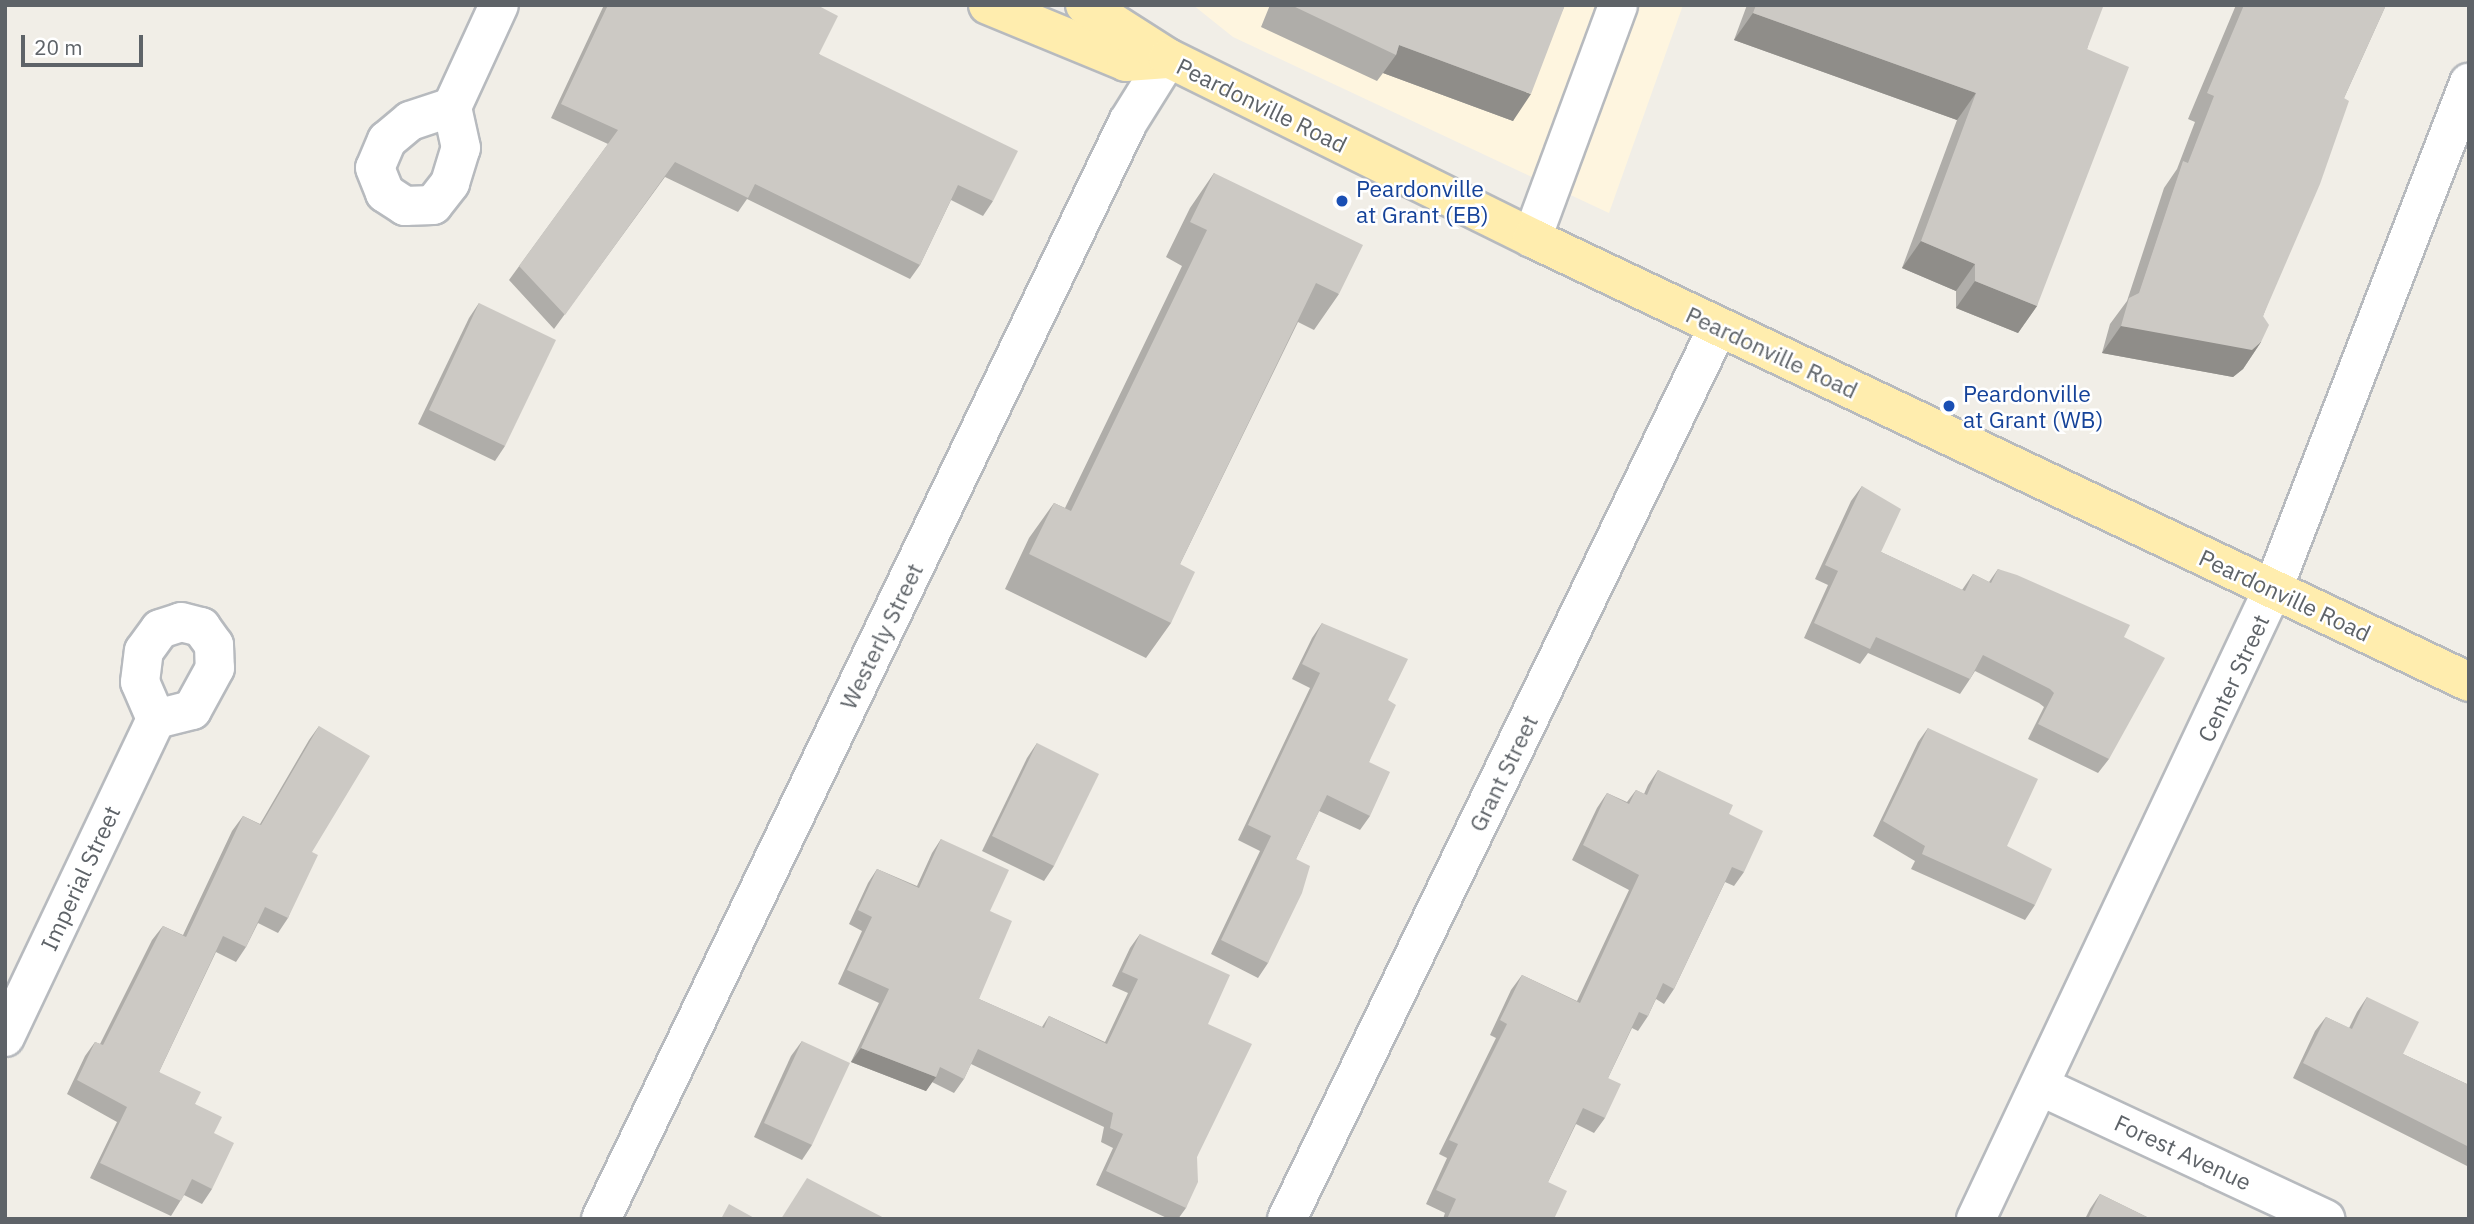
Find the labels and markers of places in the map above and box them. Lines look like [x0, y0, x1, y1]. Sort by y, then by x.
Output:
place label: Peardonville at Grant (EB) [1356, 174, 1489, 228]
marker: Peardonville at Grant (EB) [1334, 193, 1350, 209]
place label: Peardonville at Grant (WB) [1963, 379, 2103, 433]
marker: Peardonville at Grant (WB) [1941, 398, 1957, 414]

